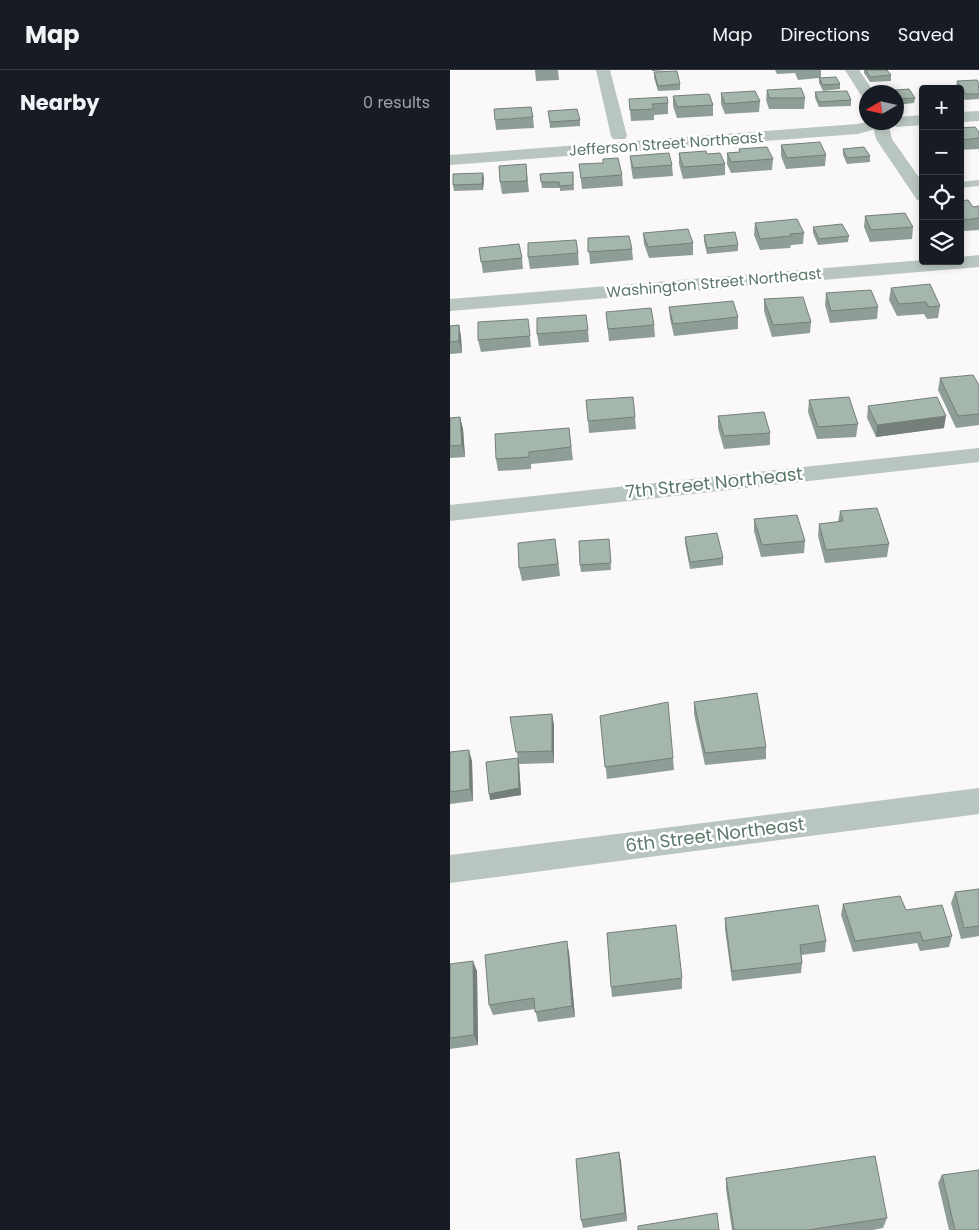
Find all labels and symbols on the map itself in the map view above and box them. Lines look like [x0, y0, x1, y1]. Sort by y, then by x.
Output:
north arrow [859, 85, 904, 130]
street label: Jefferson Street Northeast [568, 126, 764, 161]
street label: Washington Street Northeast [606, 263, 822, 302]
street label: 7th Street Northeast [624, 461, 804, 504]
street label: 6th Street Northeast [624, 811, 806, 858]

